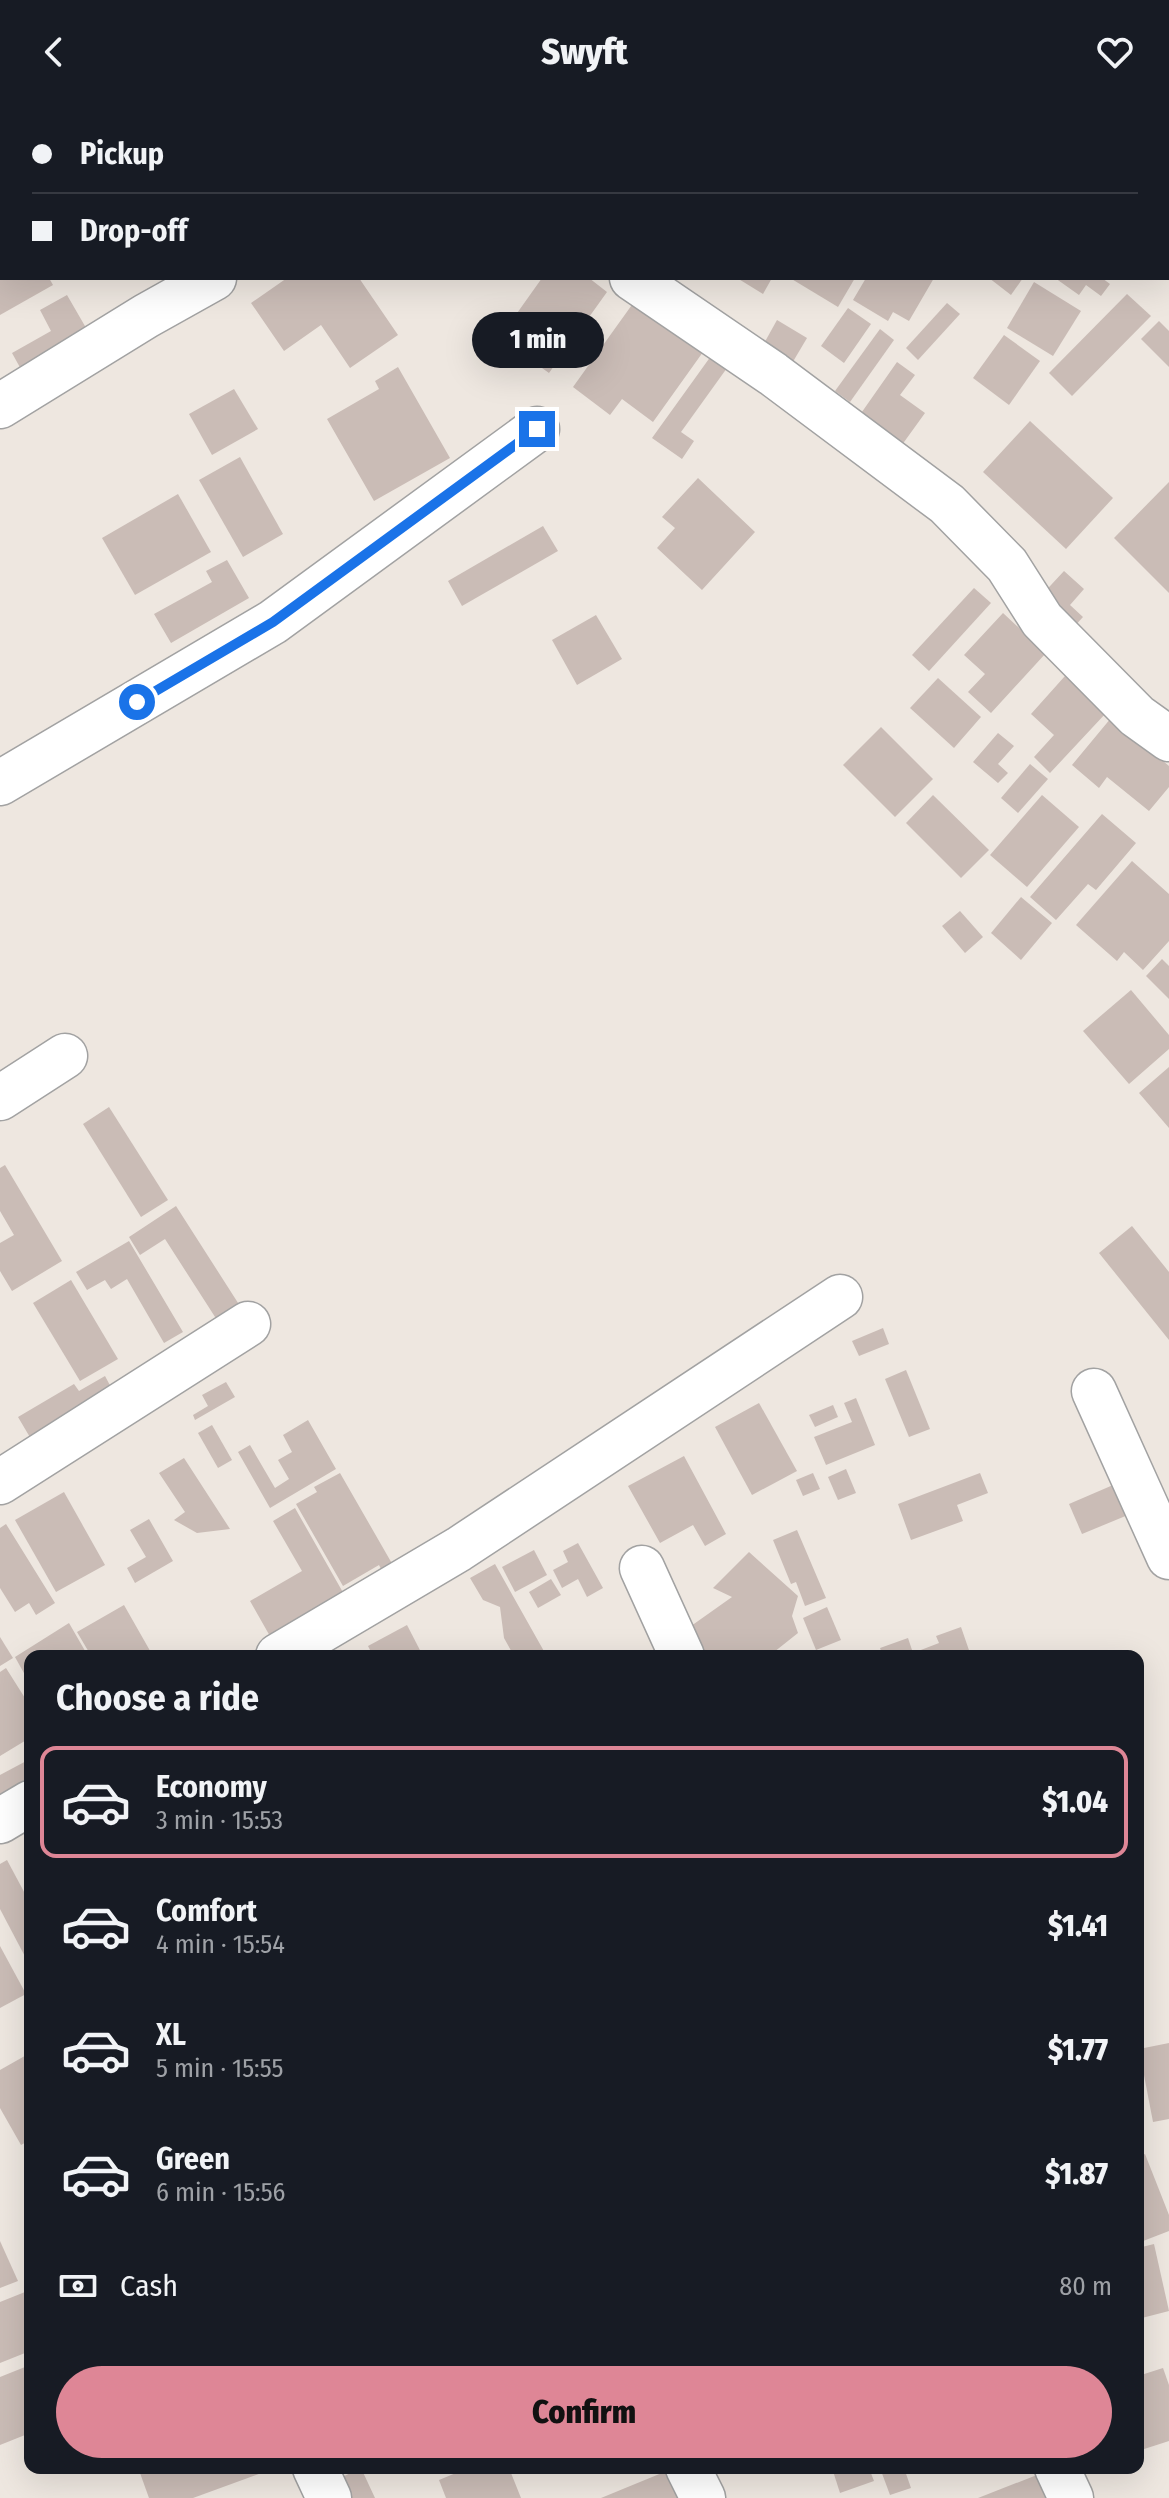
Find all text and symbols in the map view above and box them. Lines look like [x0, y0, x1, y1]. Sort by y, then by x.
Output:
icon: back [32, 30, 76, 74]
text: Swyft [541, 30, 628, 74]
icon: heart [1093, 30, 1137, 74]
text: Pickup [80, 136, 164, 172]
text: Drop-off [80, 213, 187, 249]
callout: 1 min [471, 313, 603, 369]
text: 1 min [510, 324, 566, 355]
route end [519, 411, 555, 447]
route start [119, 684, 155, 720]
text: Choose a ride [56, 1676, 259, 1720]
icon: car [60, 1766, 132, 1838]
text: Economy [156, 1769, 267, 1805]
text: $1.04 [1042, 1784, 1108, 1820]
text: 3 min · 15:53 [156, 1805, 283, 1836]
icon: car [60, 1890, 132, 1962]
text: Comfort [156, 1893, 257, 1929]
text: $1.41 [1048, 1908, 1108, 1944]
text: 4 min · 15:54 [156, 1929, 285, 1960]
icon: car [60, 2014, 132, 2086]
text: XL [156, 2017, 186, 2053]
text: $1.77 [1048, 2032, 1108, 2068]
text: 5 min · 15:55 [156, 2053, 283, 2084]
icon: car [60, 2138, 132, 2210]
text: Green [156, 2141, 230, 2177]
text: $1.87 [1045, 2156, 1108, 2192]
text: 6 min · 15:56 [156, 2177, 286, 2208]
icon: cash [56, 2264, 100, 2308]
text: Cash [120, 2268, 178, 2304]
text: 80 m [1059, 2271, 1112, 2302]
button: Confirm [56, 2366, 1112, 2458]

